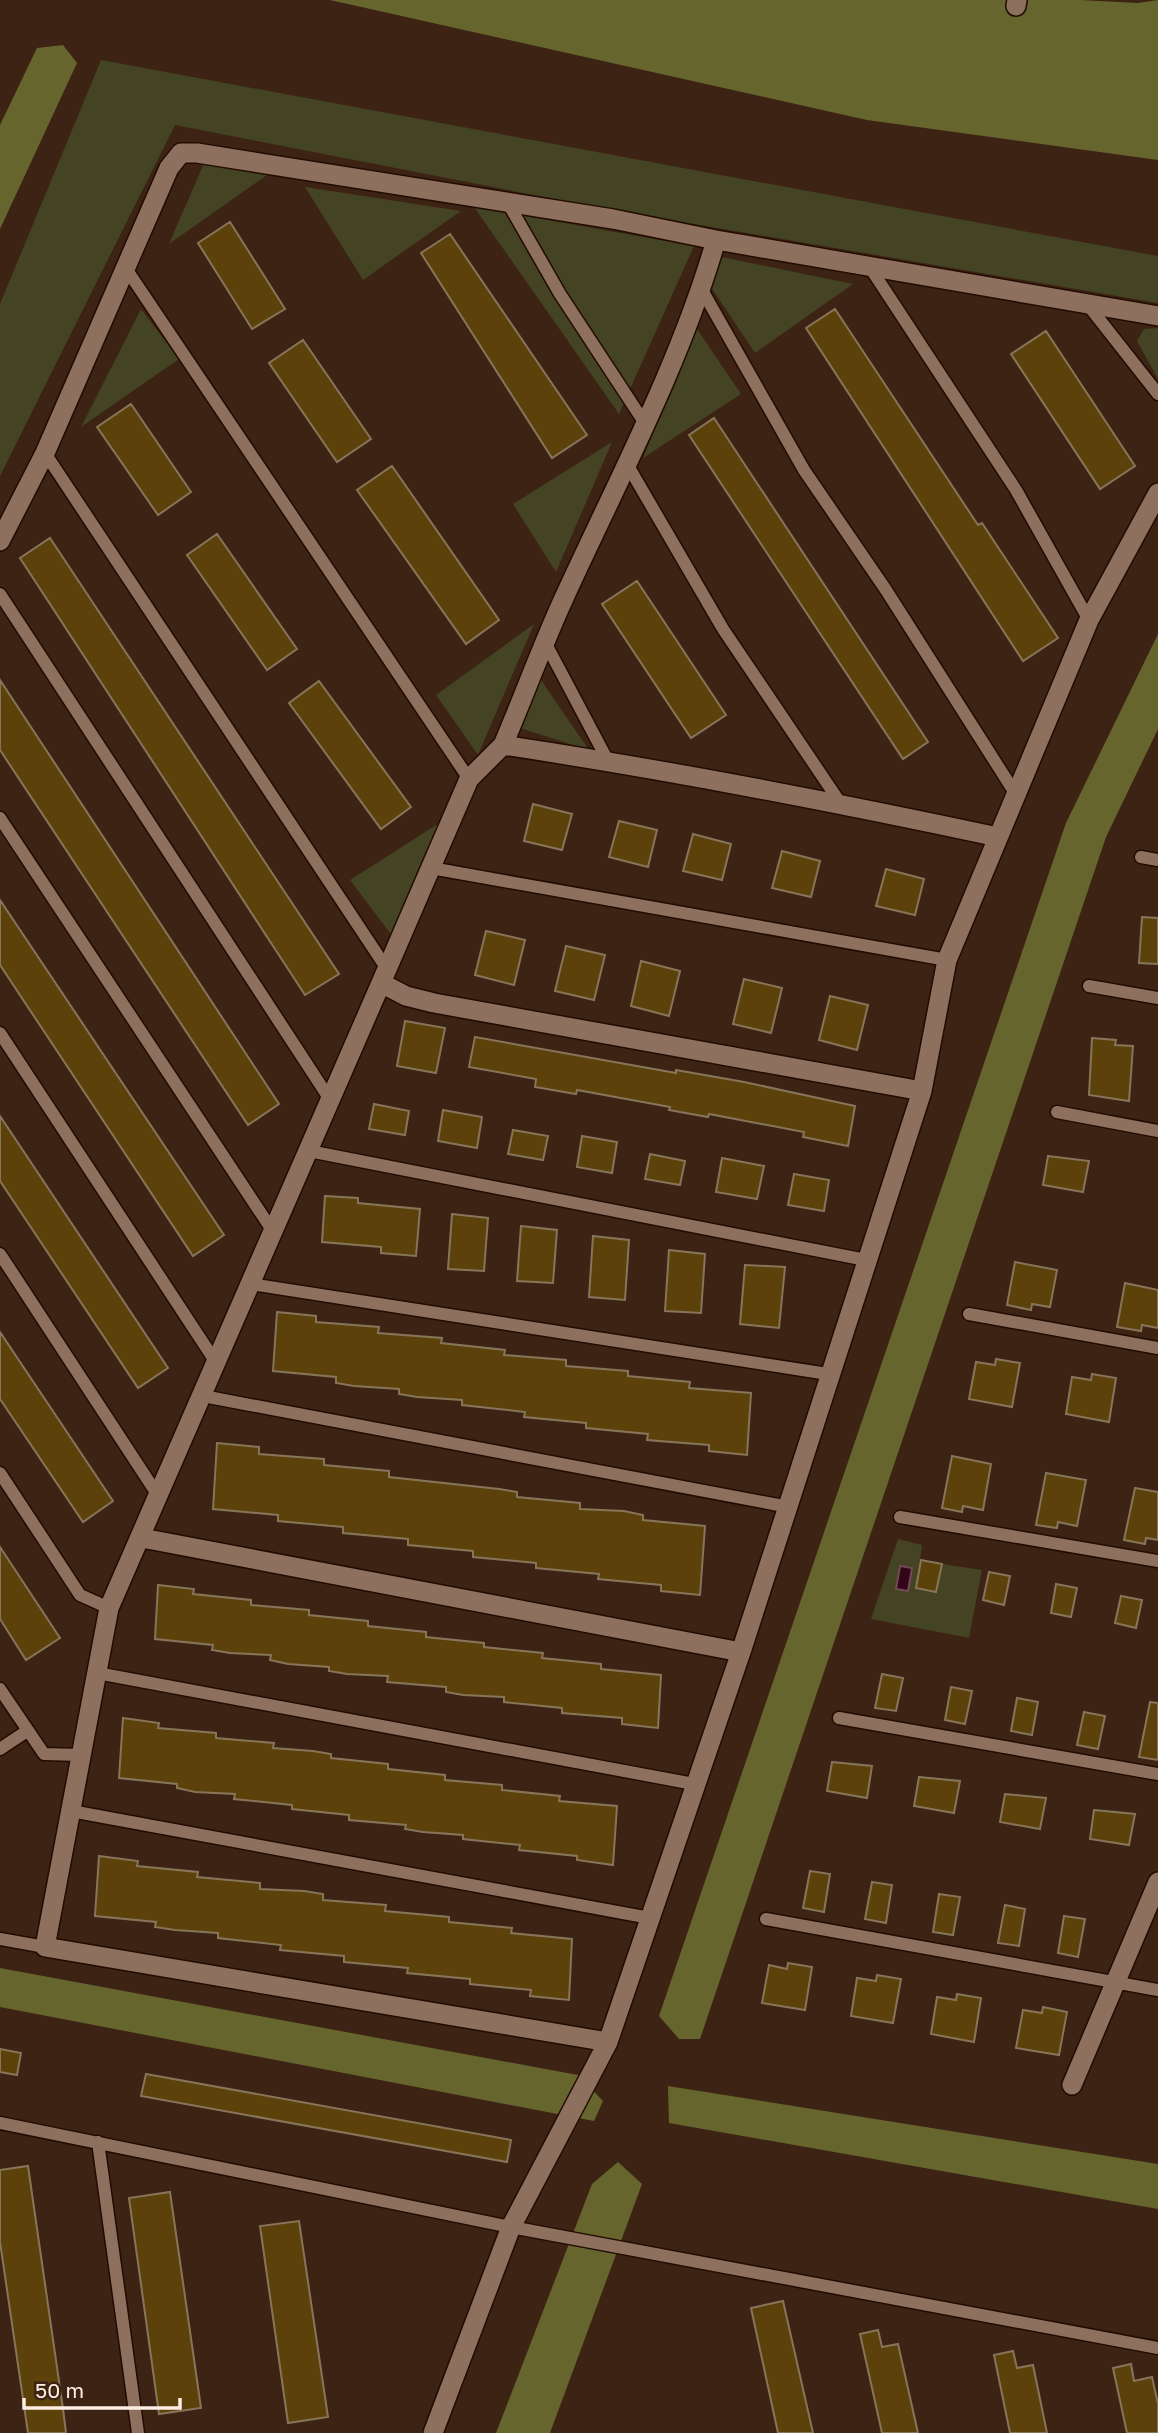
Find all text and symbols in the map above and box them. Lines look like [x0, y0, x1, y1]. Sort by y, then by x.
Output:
scale bar [24, 2366, 180, 2410]
text: 50 m [35, 2377, 84, 2403]

